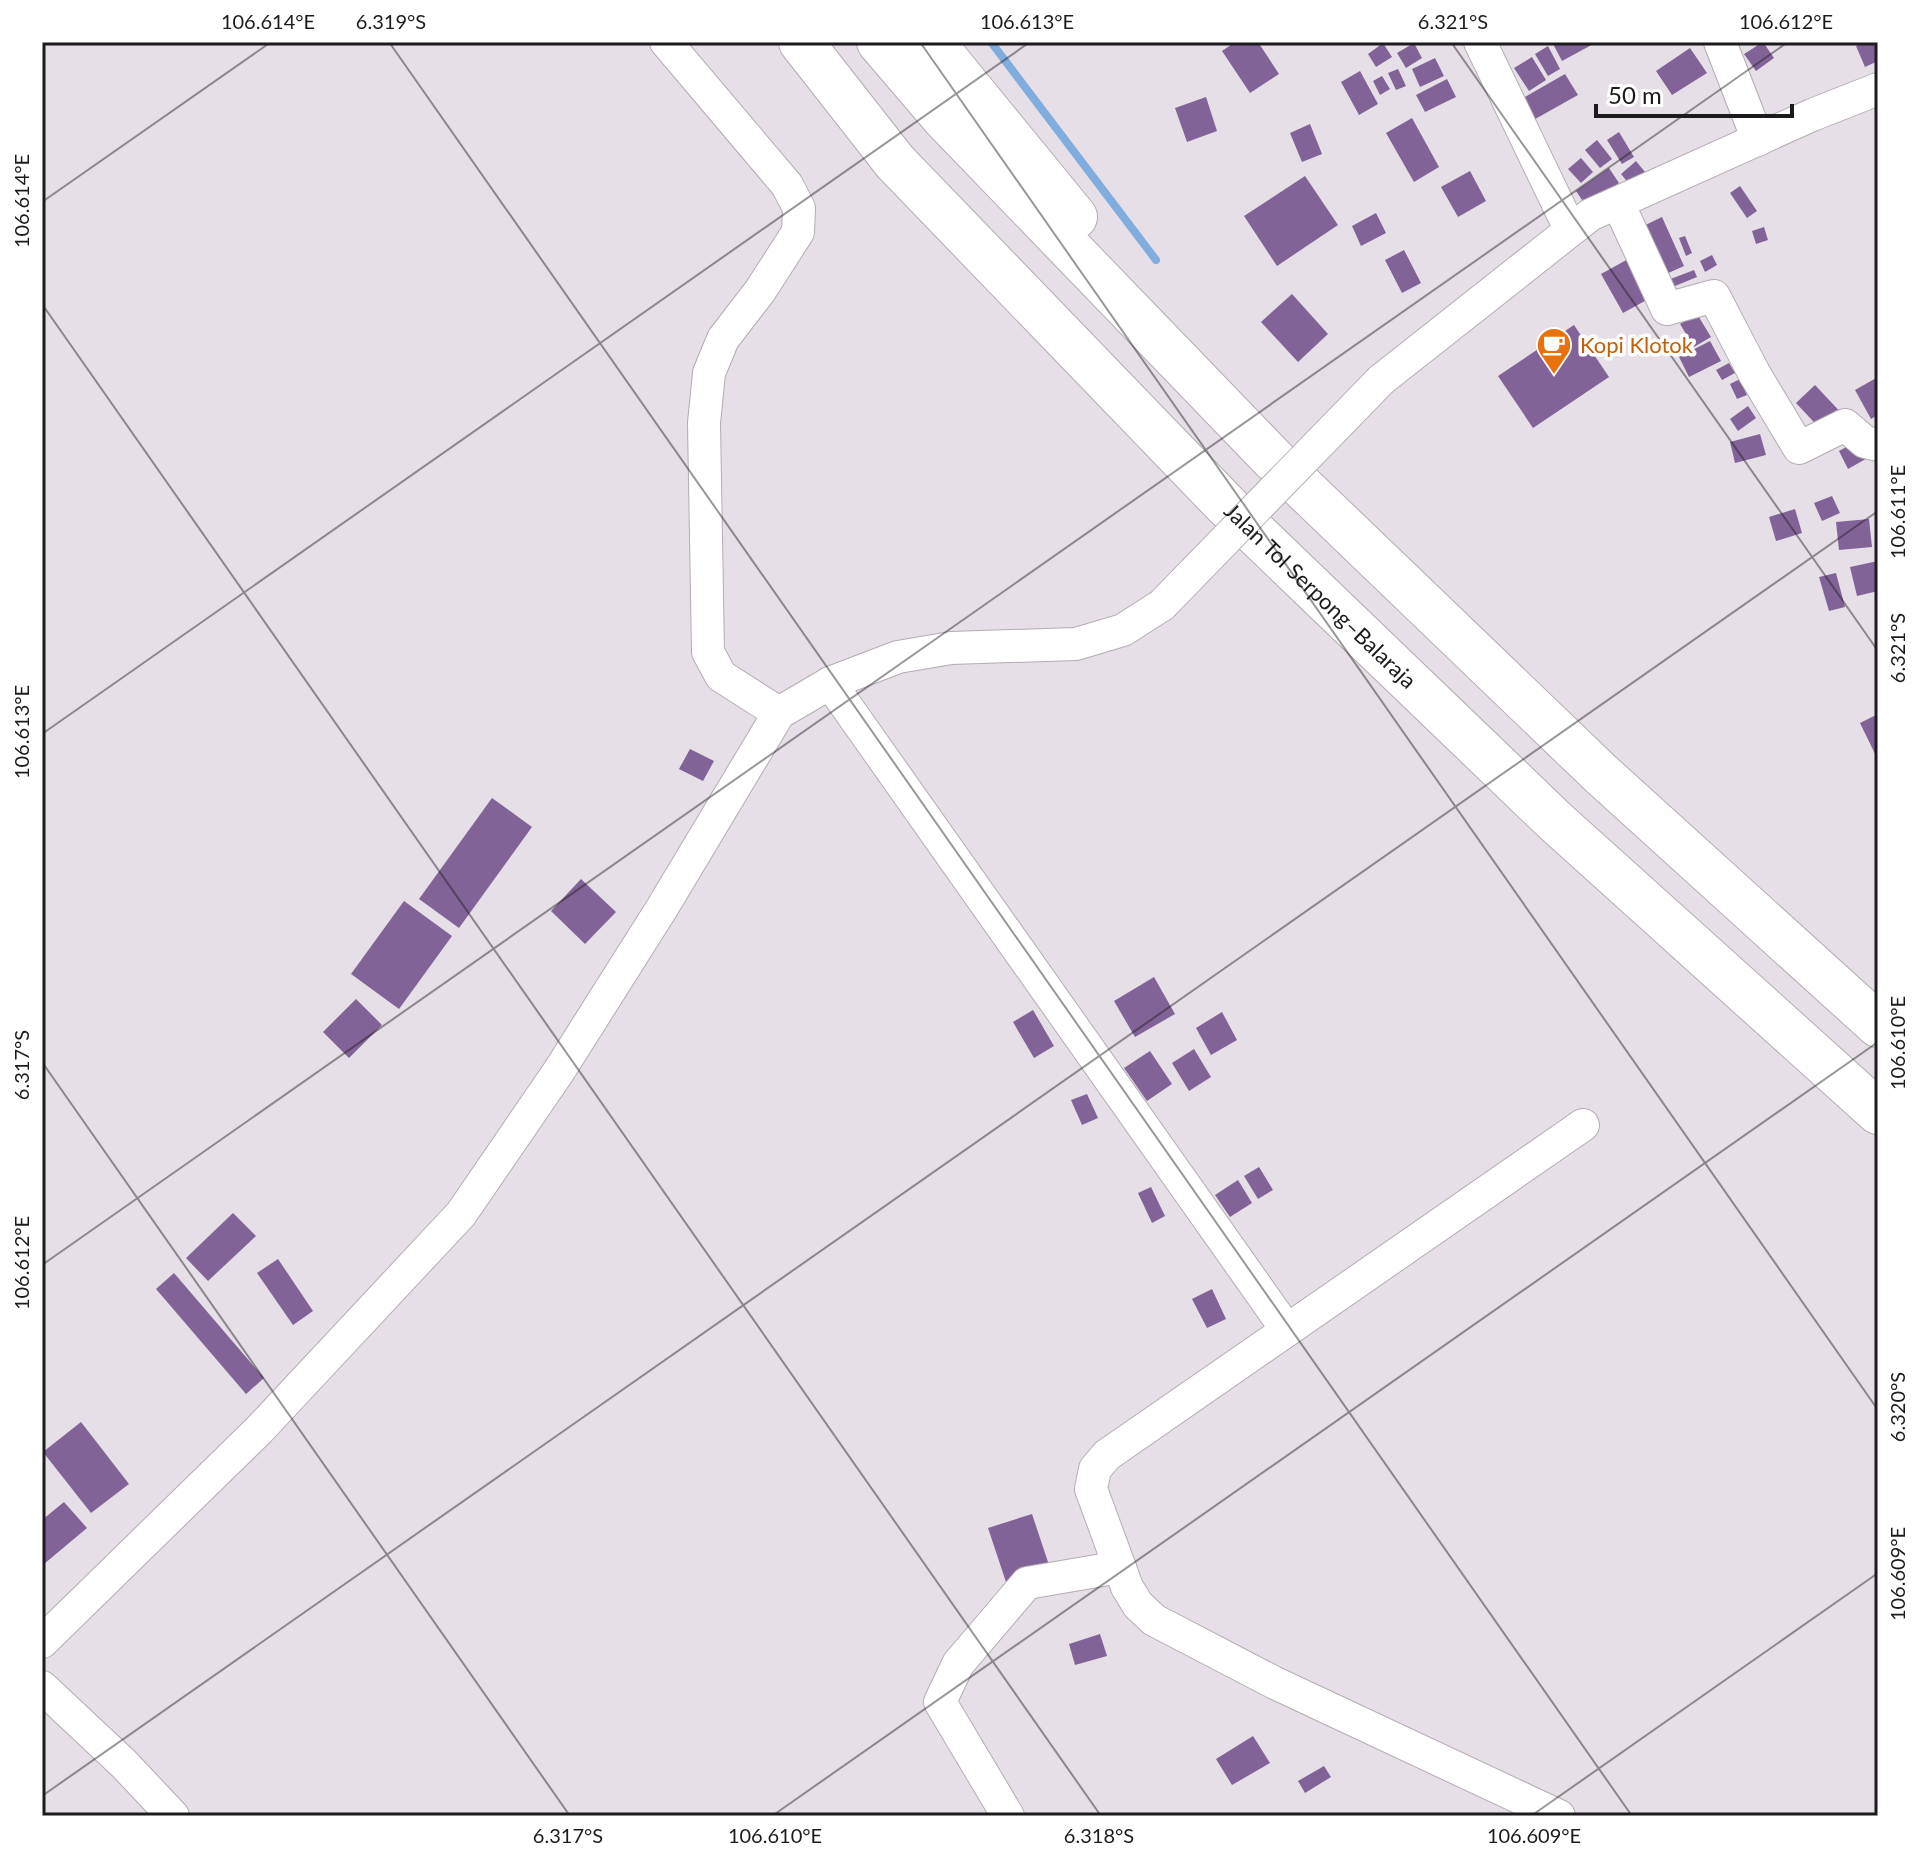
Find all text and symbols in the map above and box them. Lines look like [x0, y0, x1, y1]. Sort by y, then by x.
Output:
text: 106.614°E [221, 9, 315, 33]
text: 6.319°S [356, 9, 426, 33]
text: 106.613°E [980, 9, 1074, 33]
text: 6.321°S [1418, 9, 1488, 33]
text: 106.612°E [1739, 9, 1833, 33]
scale bar [1596, 68, 1792, 118]
text: 50 m [1608, 80, 1662, 109]
text: 106.614°E [9, 154, 33, 248]
cafe icon: Kopi Klotok [1535, 326, 1573, 376]
place label: Kopi Klotok [1580, 331, 1694, 358]
text: 106.611°E [1885, 465, 1909, 559]
street label: Jalan Tol Serpong–Balaraja [1219, 497, 1422, 694]
text: 6.321°S [1885, 613, 1909, 683]
text: 106.613°E [9, 685, 33, 779]
text: 106.610°E [1885, 996, 1909, 1090]
text: 6.317°S [9, 1030, 33, 1100]
text: 106.612°E [9, 1216, 33, 1310]
text: 6.320°S [1885, 1372, 1909, 1442]
text: 106.609°E [1885, 1527, 1909, 1621]
text: 6.317°S [533, 1823, 603, 1847]
text: 106.610°E [728, 1823, 822, 1847]
text: 6.318°S [1064, 1823, 1134, 1847]
text: 106.609°E [1487, 1823, 1581, 1847]

